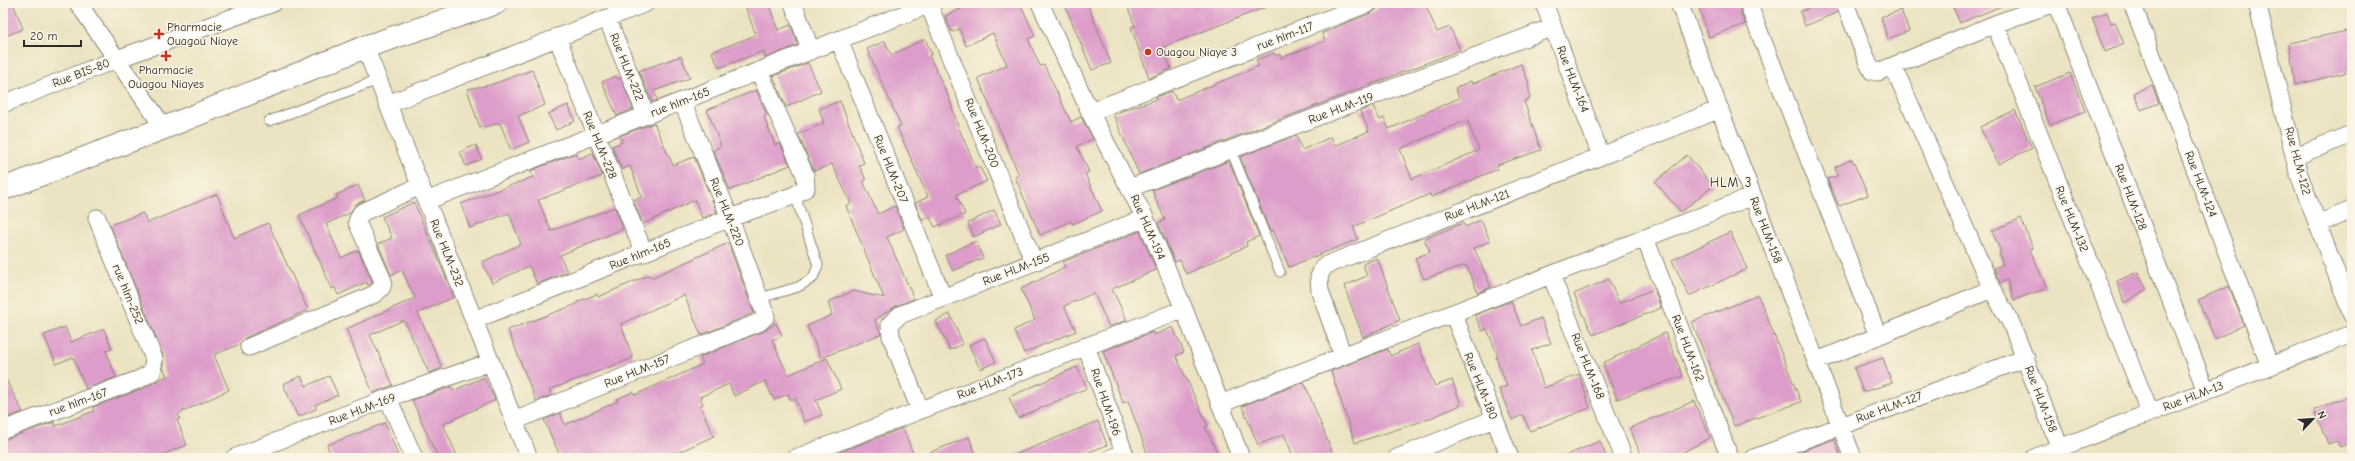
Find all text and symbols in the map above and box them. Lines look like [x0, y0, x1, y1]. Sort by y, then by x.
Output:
street label: rue hlm-117 [1255, 19, 1316, 53]
place label: Pharmacie Ouagou Niaye [167, 20, 238, 48]
scale bar [24, 22, 81, 48]
text: 20 m [30, 29, 58, 43]
marker: Pharmacie Ouagou Niaye [154, 29, 164, 39]
street label: Rue HLM-222 [607, 31, 647, 103]
street label: Rue HLM-164 [1554, 44, 1592, 114]
place label: Ouagou Niaye 3 [1156, 45, 1237, 59]
marker: Ouagou Niaye 3 [1143, 47, 1153, 57]
marker: Pharmacie Ouagou Niayes [161, 51, 171, 61]
street label: Rue BIS-80 [50, 56, 112, 90]
place label: Pharmacie Ouagou Niayes [128, 63, 204, 91]
street label: rue hlm-165 [648, 84, 712, 120]
street label: Rue HLM-119 [1306, 89, 1376, 127]
street label: Rue HLM-200 [962, 96, 1002, 170]
street label: Rue HLM-228 [580, 109, 620, 181]
street label: Rue HLM-122 [2282, 125, 2314, 197]
street label: Rue HLM-207 [871, 133, 911, 205]
street label: Rue HLM-124 [2182, 149, 2220, 219]
street label: Rue HLM-128 [2112, 162, 2150, 232]
district label: HLM 3 [1710, 175, 1752, 190]
street label: Rue HLM-220 [707, 176, 747, 248]
street label: Rue HLM-132 [2052, 184, 2092, 254]
street label: Rue HLM-121 [1442, 186, 1512, 224]
street label: Rue HLM-194 [1127, 192, 1169, 262]
street label: Rue HLM-158 [1747, 195, 1785, 265]
street label: Rue HLM-232 [427, 217, 467, 289]
street label: Rue hlm-165 [607, 235, 673, 273]
street label: Rue HLM-155 [981, 250, 1051, 288]
street label: rue hlm-252 [110, 262, 146, 326]
street label: Rue HLM-162 [1669, 313, 1707, 383]
street label: Rue HLM-168 [1568, 331, 1608, 401]
street label: Rue HLM-180 [1461, 350, 1501, 422]
street label: Rue HLM-157 [602, 351, 672, 391]
street label: Rue HLM-173 [955, 364, 1025, 402]
street label: Rue HLM-158 [2022, 364, 2060, 434]
street label: Rue HLM-196 [1088, 366, 1124, 438]
street label: Rue HLM-13 [2161, 378, 2225, 414]
street label: rue hlm-167 [47, 385, 110, 419]
street label: Rue HLM-127 [1854, 388, 1924, 425]
street label: Rue HLM-169 [327, 390, 397, 428]
north arrow [2293, 399, 2333, 439]
text: N [2314, 409, 2329, 421]

